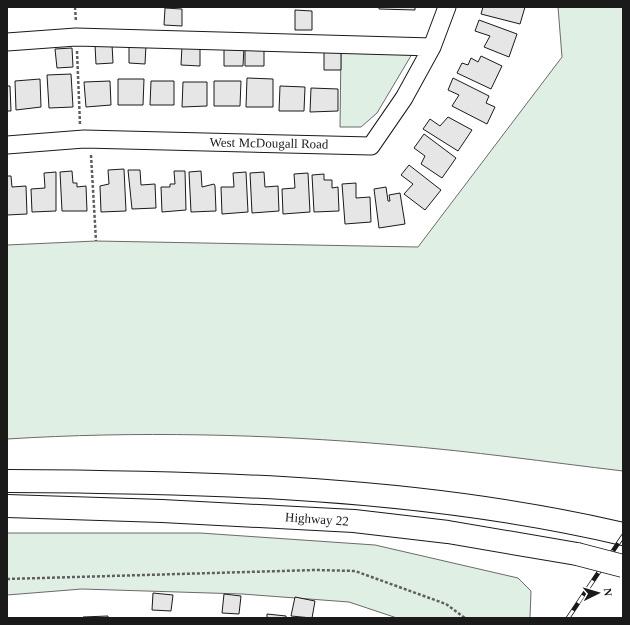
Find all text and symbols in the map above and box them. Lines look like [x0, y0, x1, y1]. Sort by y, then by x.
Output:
street label: West McDougall Road [209, 134, 329, 152]
street label: Highway 22 [285, 509, 349, 529]
north arrow [578, 573, 618, 613]
text: N [602, 588, 614, 597]

